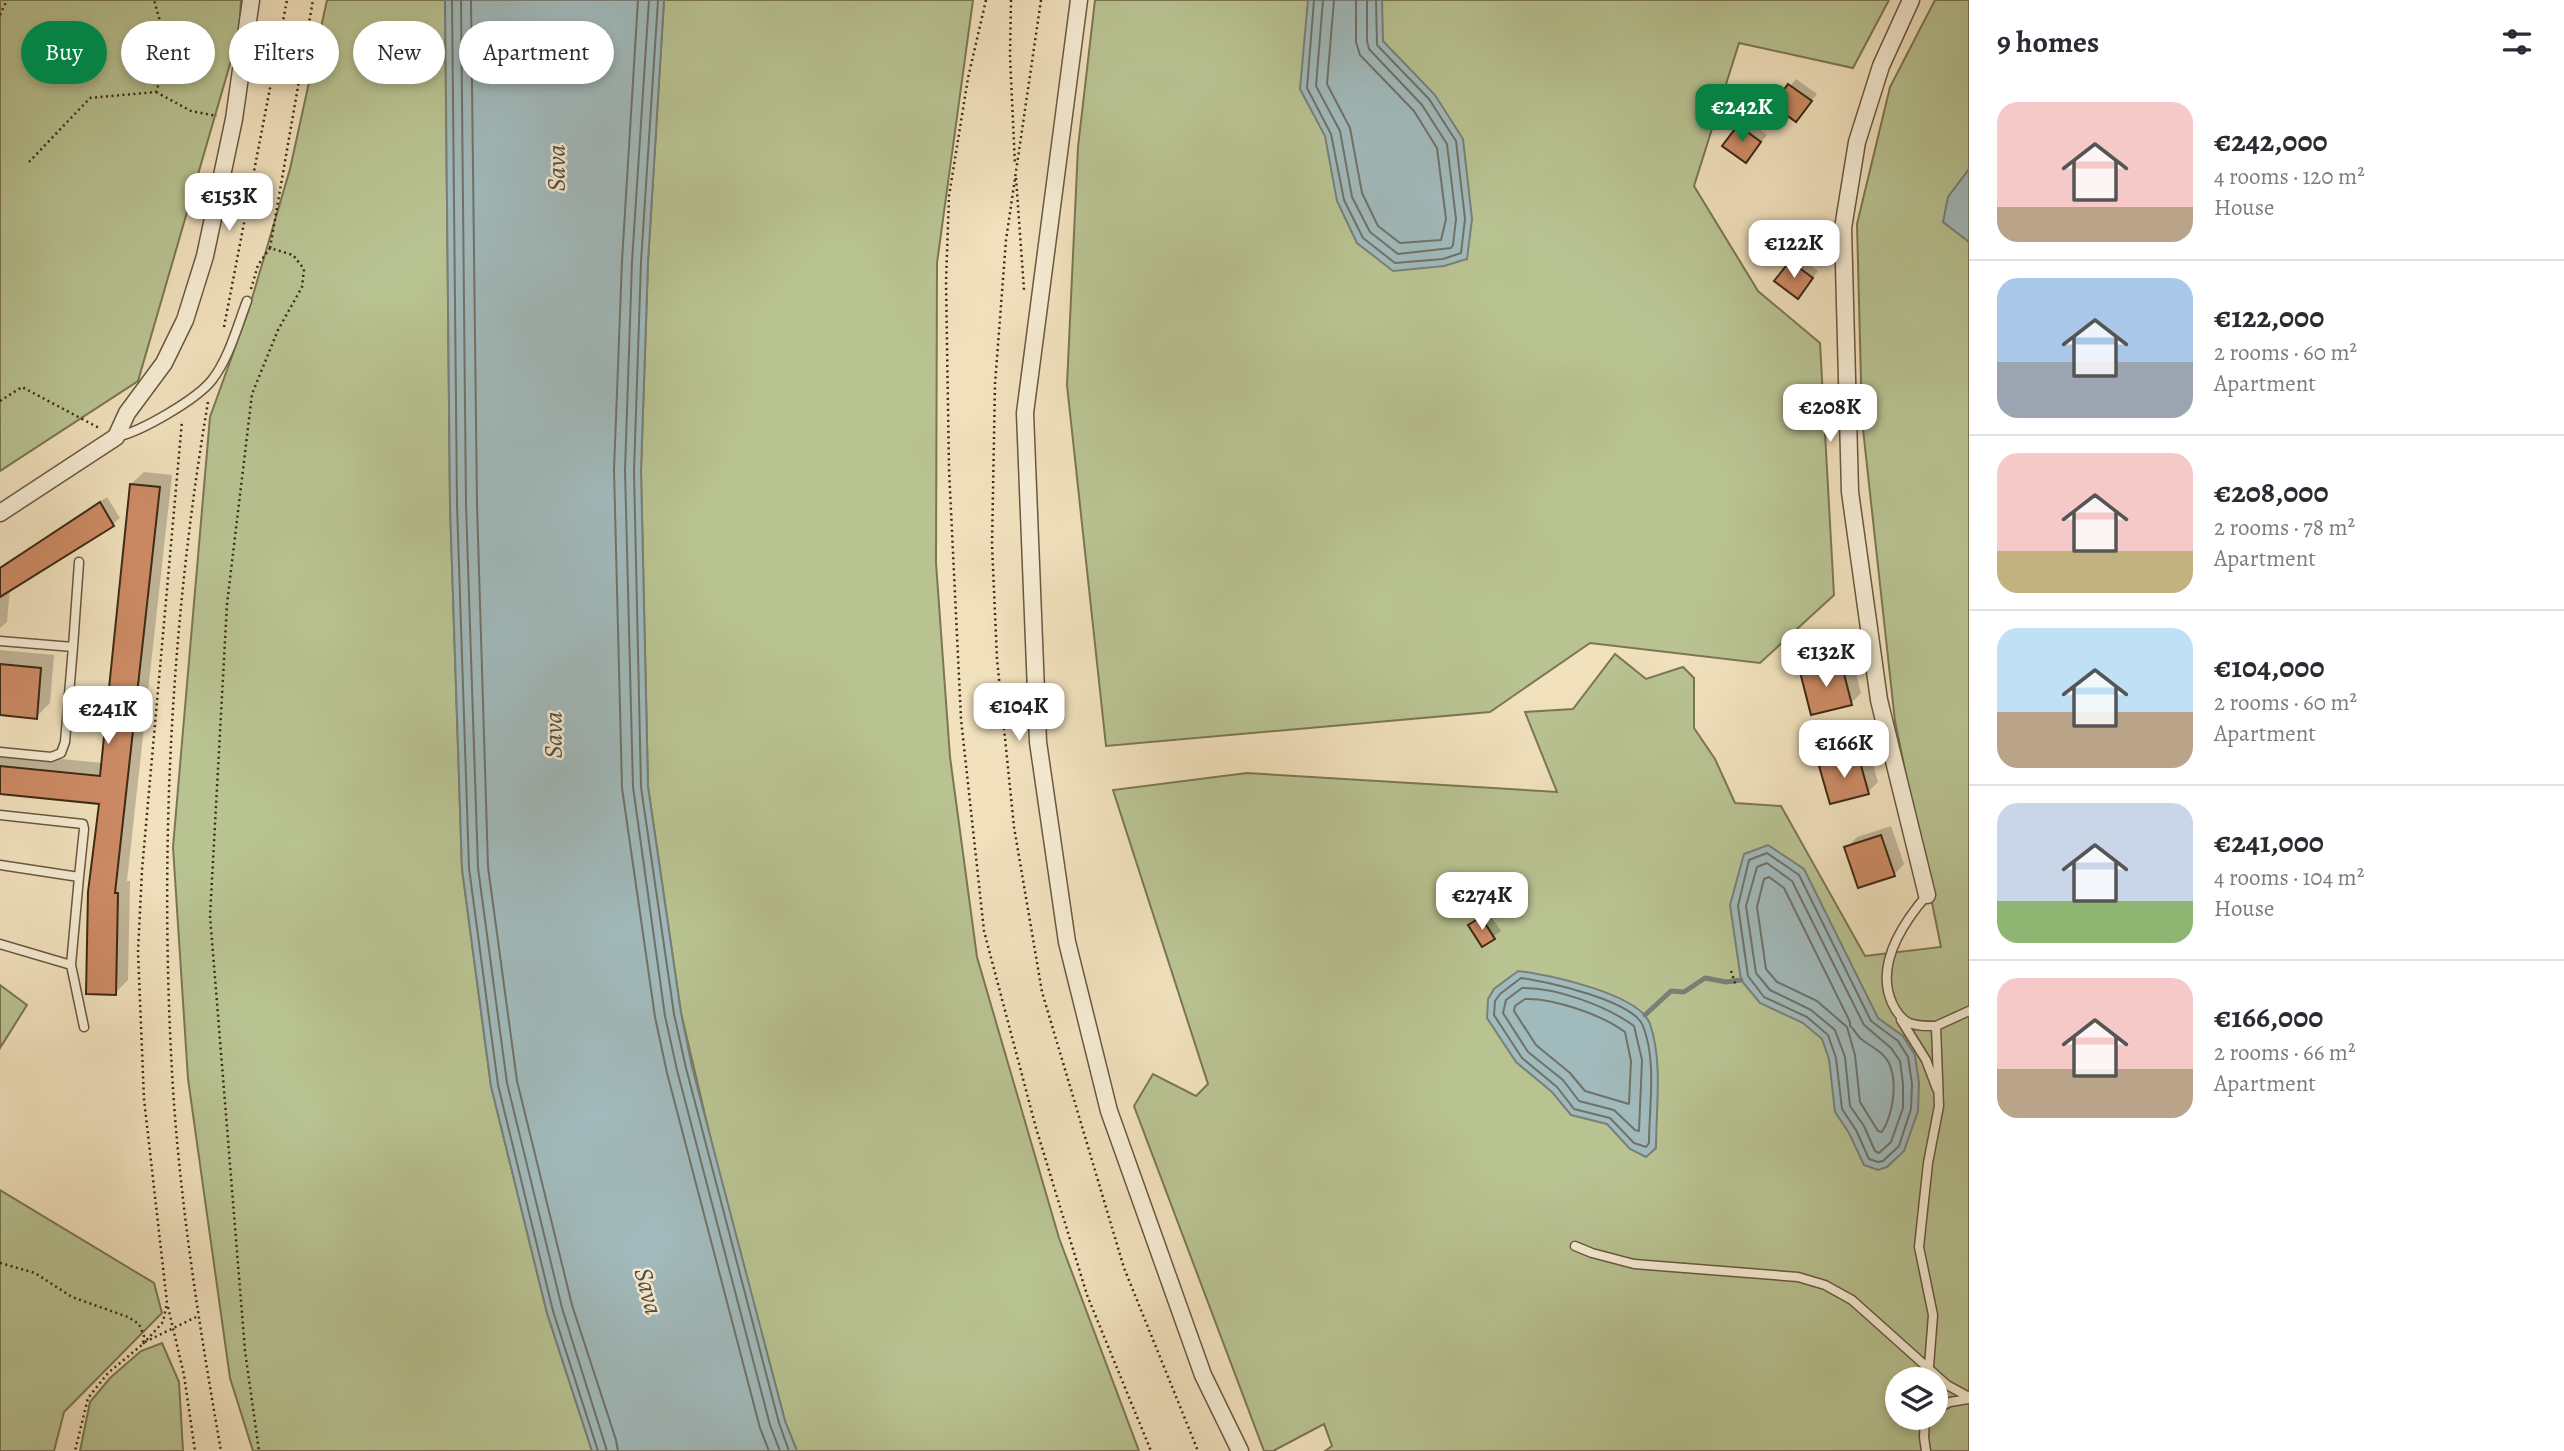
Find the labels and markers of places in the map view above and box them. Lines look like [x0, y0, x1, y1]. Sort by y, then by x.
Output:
pin: €242K [1693, 85, 1791, 144]
pin: €153K [180, 174, 278, 233]
pin: €122K [1745, 220, 1843, 280]
pin: €208K [1781, 384, 1879, 444]
pin: €132K [1777, 630, 1875, 689]
pin: €104K [970, 684, 1068, 743]
pin: €241K [59, 686, 157, 746]
pin: €166K [1795, 720, 1893, 780]
pin: €274K [1433, 872, 1531, 932]

